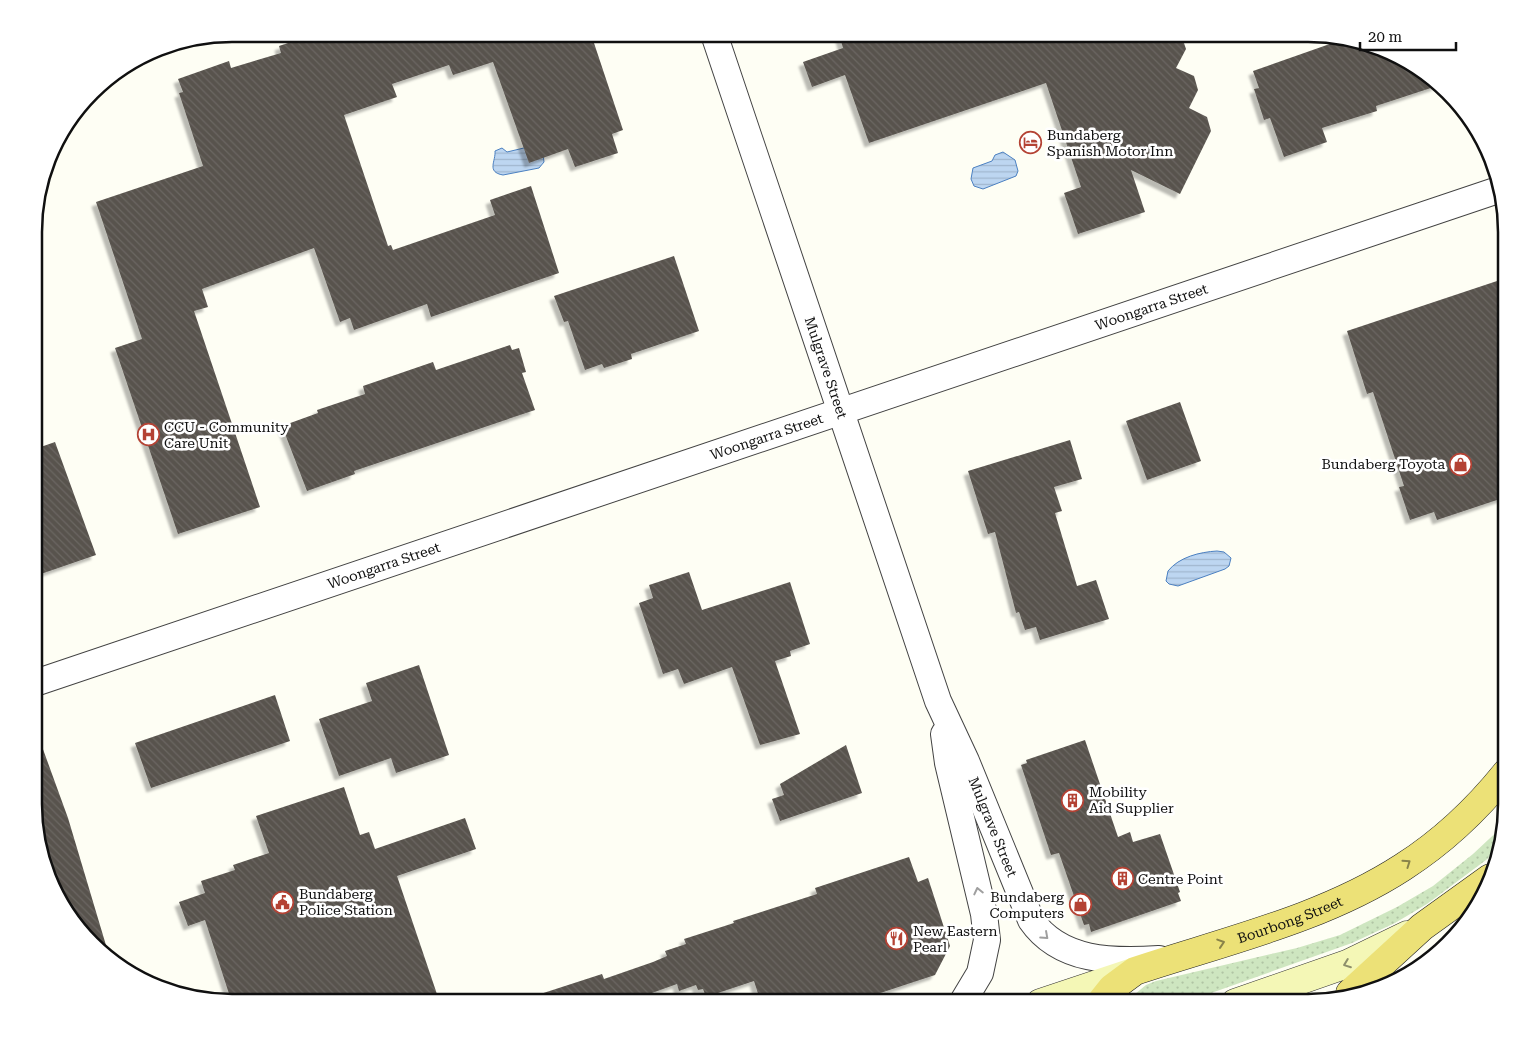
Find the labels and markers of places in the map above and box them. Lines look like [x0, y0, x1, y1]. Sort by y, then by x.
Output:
place label: Bundaberg Spanish Motor Inn [1047, 127, 1173, 159]
hotel icon: Bundaberg Spanish Motor Inn [1019, 131, 1043, 155]
place label: CCU - Community Care Unit [164, 419, 289, 451]
hospital icon: CCU - Community Care Unit [136, 423, 160, 447]
shop icon: Bundaberg Toyota [1449, 452, 1473, 476]
place label: Bundaberg Toyota [1322, 456, 1445, 472]
place label: Mobility Aid Supplier [1089, 784, 1174, 816]
building icon: Mobility Aid Supplier [1061, 788, 1085, 812]
building icon: Centre Point [1110, 867, 1134, 891]
place label: Centre Point [1138, 871, 1223, 887]
place label: Bundaberg Police Station [299, 886, 393, 918]
place label: Bundaberg Computers [989, 889, 1064, 921]
public building icon: Bundaberg Police Station [271, 890, 295, 914]
shop icon: Bundaberg Computers [1068, 893, 1092, 917]
place label: New Eastern Pearl [913, 923, 998, 955]
restaurant icon: New Eastern Pearl [885, 927, 909, 951]

